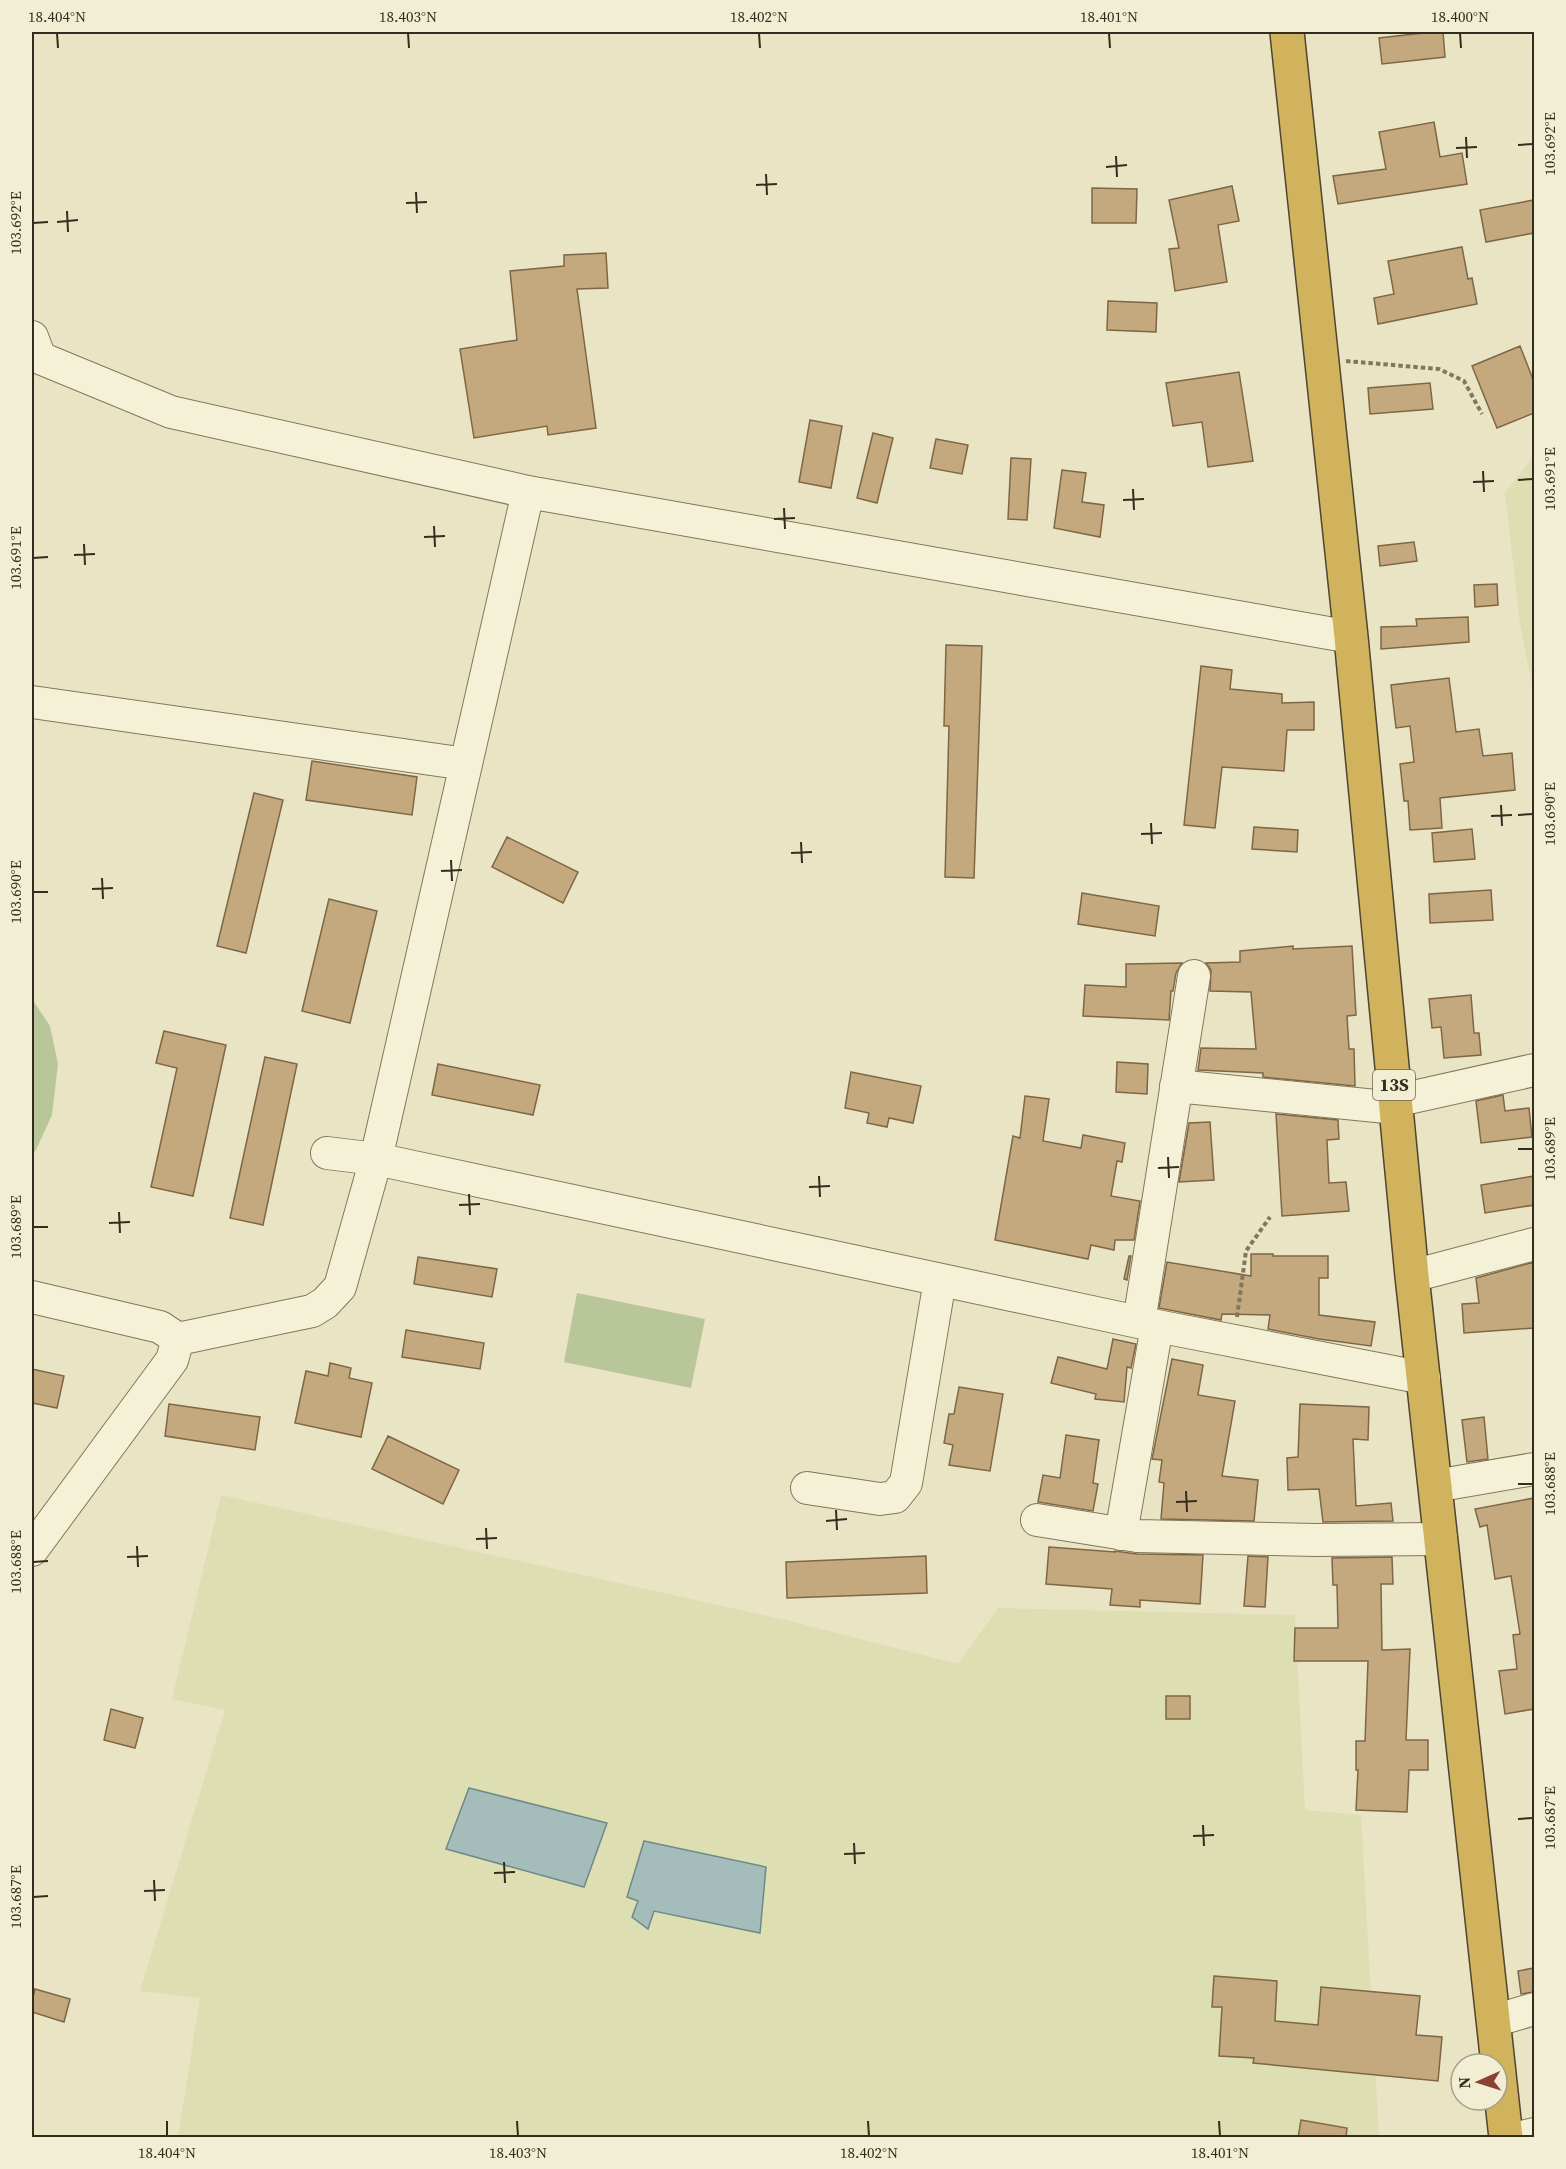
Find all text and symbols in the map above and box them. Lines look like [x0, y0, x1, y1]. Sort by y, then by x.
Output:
text: 18.404°N [28, 6, 86, 27]
text: 18.403°N [379, 6, 437, 27]
text: 18.402°N [730, 6, 788, 27]
text: 18.401°N [1080, 6, 1138, 27]
text: 18.400°N [1431, 6, 1489, 27]
text: 103.692°E [1539, 112, 1560, 176]
text: 103.692°E [5, 191, 26, 255]
text: 103.691°E [1539, 447, 1560, 511]
text: 103.691°E [5, 526, 26, 590]
text: 103.690°E [1539, 782, 1560, 846]
text: 103.690°E [5, 860, 26, 924]
road number: 13S [1373, 1070, 1415, 1100]
text: 103.689°E [1539, 1117, 1560, 1181]
text: 103.689°E [5, 1195, 26, 1259]
text: 103.688°E [1539, 1452, 1560, 1516]
text: 103.688°E [5, 1530, 26, 1594]
text: 103.687°E [1539, 1786, 1560, 1850]
text: 103.687°E [5, 1865, 26, 1929]
north arrow [1449, 2052, 1509, 2112]
text: N [1453, 2076, 1475, 2089]
text: 18.404°N [138, 2142, 196, 2163]
text: 18.403°N [489, 2142, 547, 2163]
text: 18.402°N [840, 2142, 898, 2163]
text: 18.401°N [1191, 2142, 1249, 2163]

